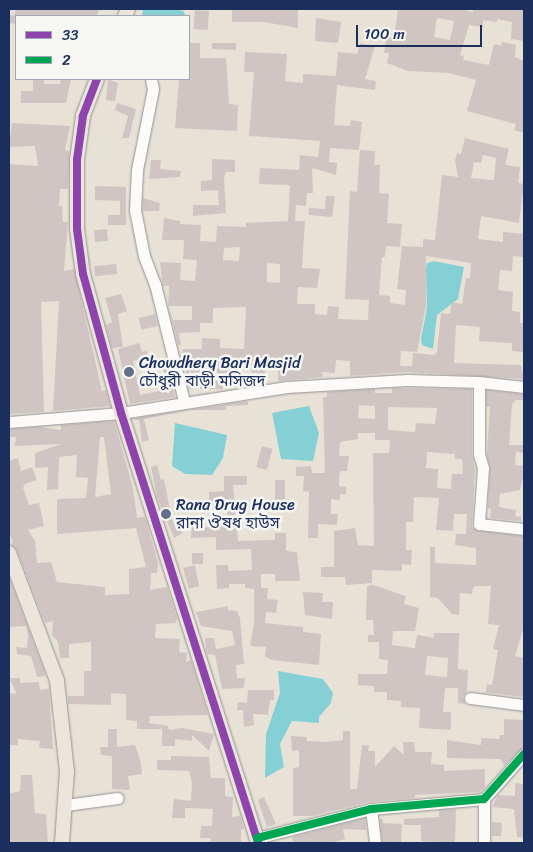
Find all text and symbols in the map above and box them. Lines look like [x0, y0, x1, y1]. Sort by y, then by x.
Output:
legend [15, 15, 190, 80]
scale bar [358, 15, 484, 47]
text: 100 m [364, 21, 405, 47]
text: 33 [62, 22, 78, 48]
text: 2 [62, 47, 71, 73]
place label: Chowdhery Bari Masjid চৌধুরী বাড়ী মসিজদ [139, 353, 300, 391]
marker: Chowdhery Bari Masjid চৌধুরী বাড়ী মসিজদ [123, 366, 135, 378]
place label: Rana Drug House রানা ঔষধ হাউস [176, 495, 295, 533]
marker: Rana Drug House রানা ঔষধ হাউস [160, 508, 172, 520]

